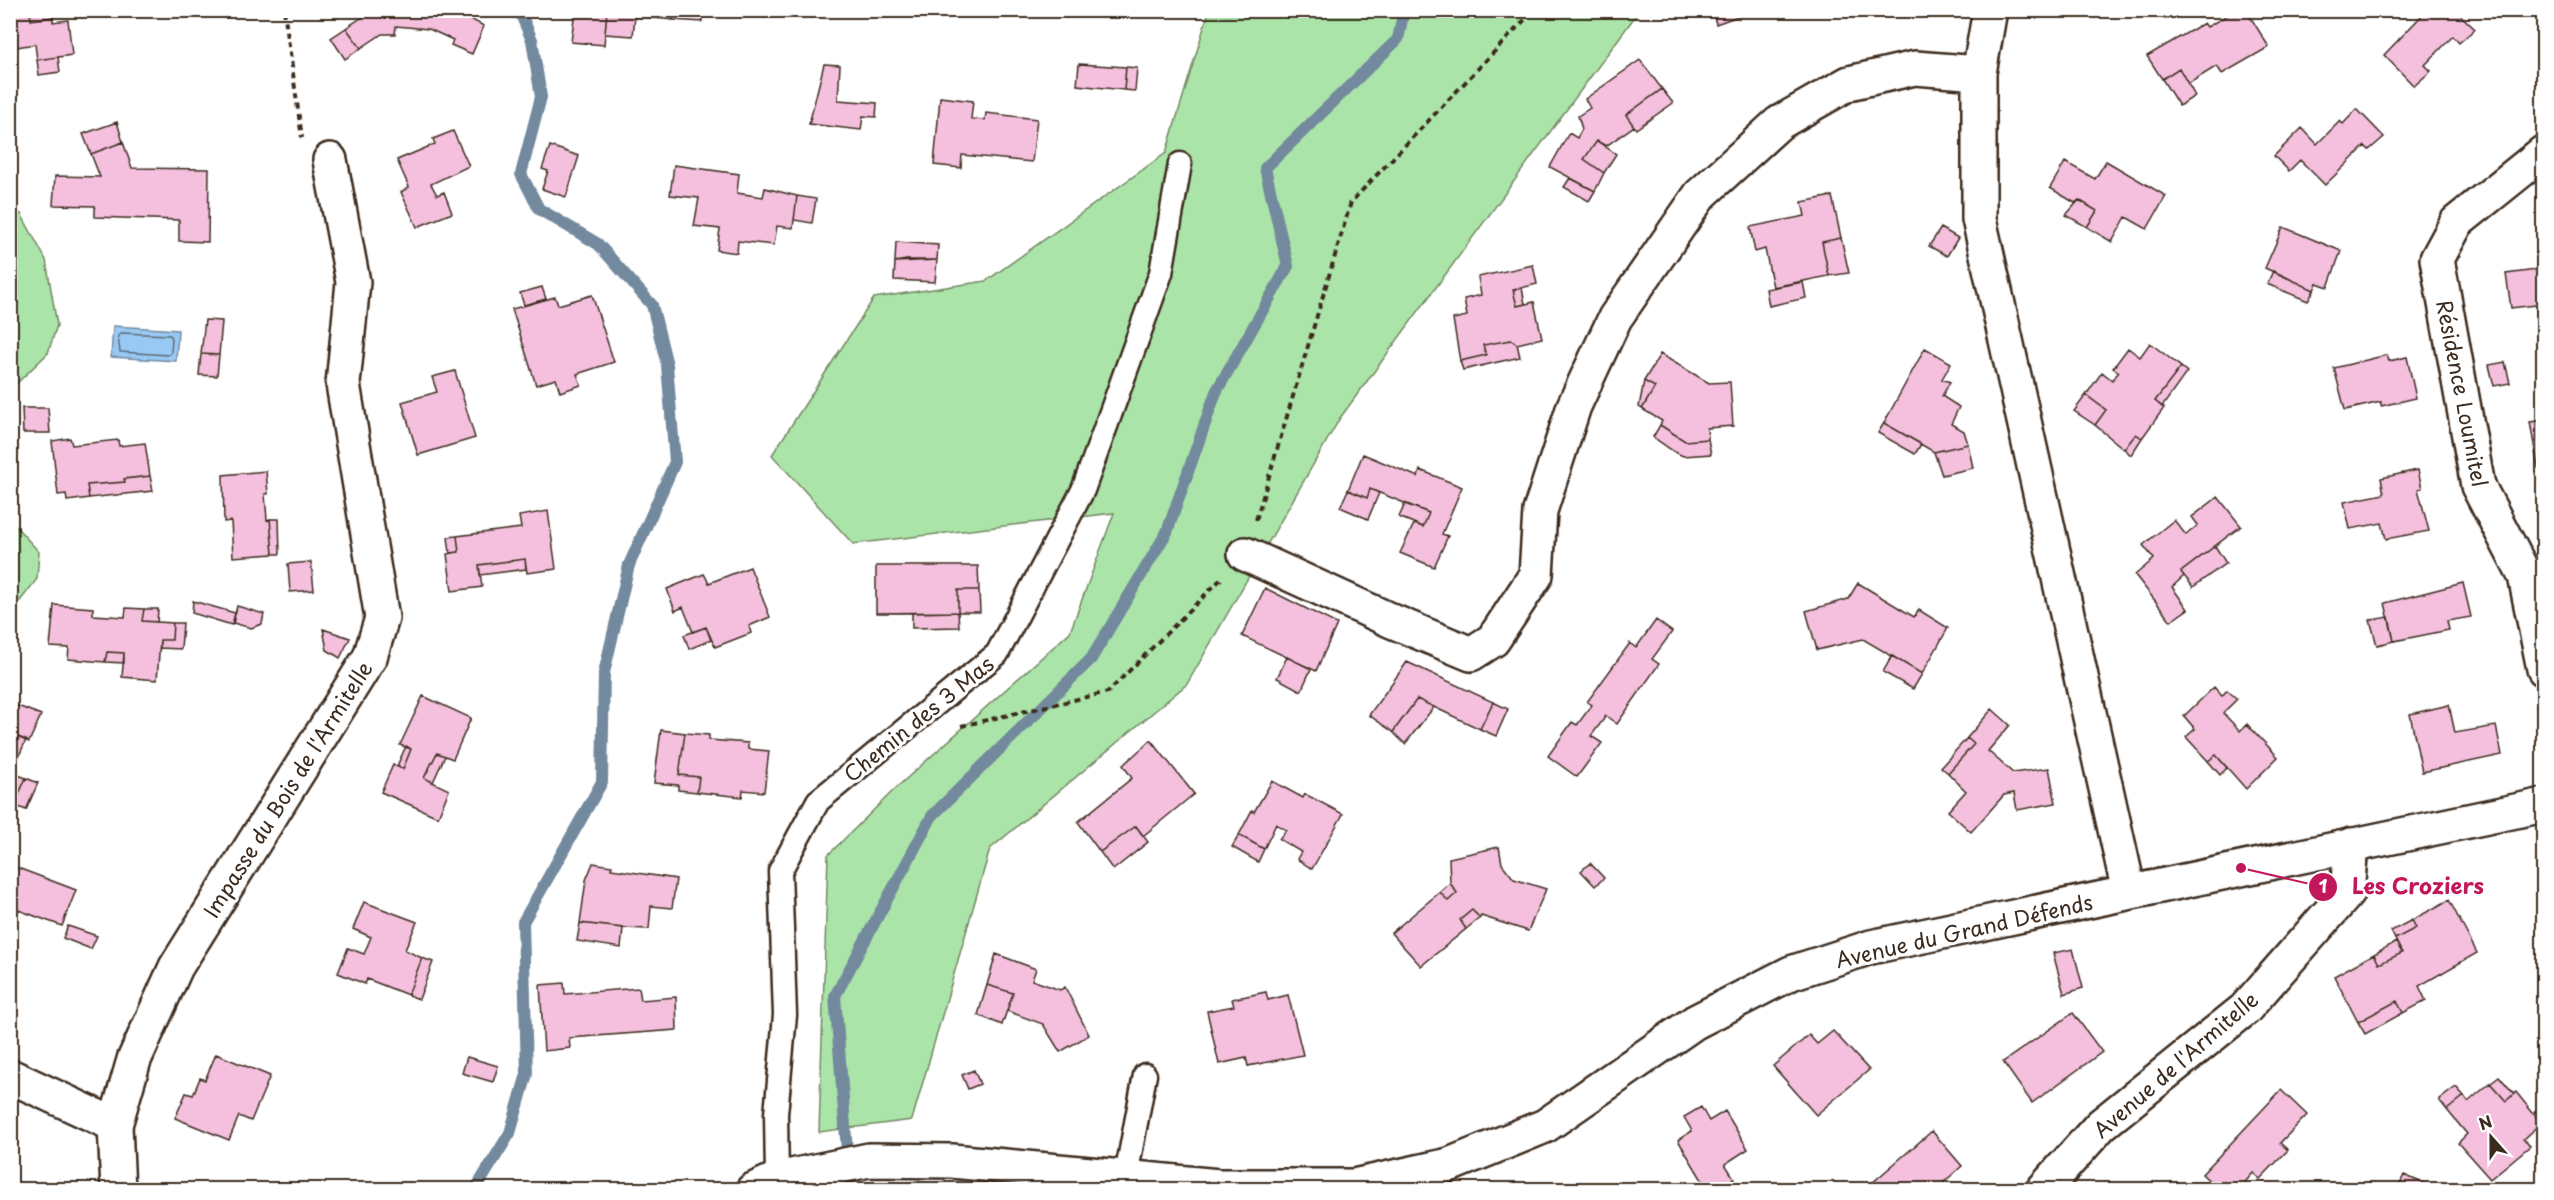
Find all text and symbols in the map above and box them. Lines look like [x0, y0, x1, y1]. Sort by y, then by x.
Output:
street label: Résidence Loumitel [2429, 297, 2497, 489]
street label: Chemin des 3 Mas [836, 647, 1000, 789]
street label: Impasse du Bois de l'Armitelle [195, 655, 379, 923]
callout: Les Croziers [2308, 867, 2497, 907]
text: Les Croziers [2352, 868, 2484, 901]
text: 1 [2319, 872, 2328, 899]
street label: Avenue du Grand Défends [1832, 885, 2096, 975]
street label: Avenue de l'Armitelle [2085, 983, 2265, 1145]
north arrow [2461, 1107, 2521, 1167]
text: N [2475, 1109, 2495, 1136]

